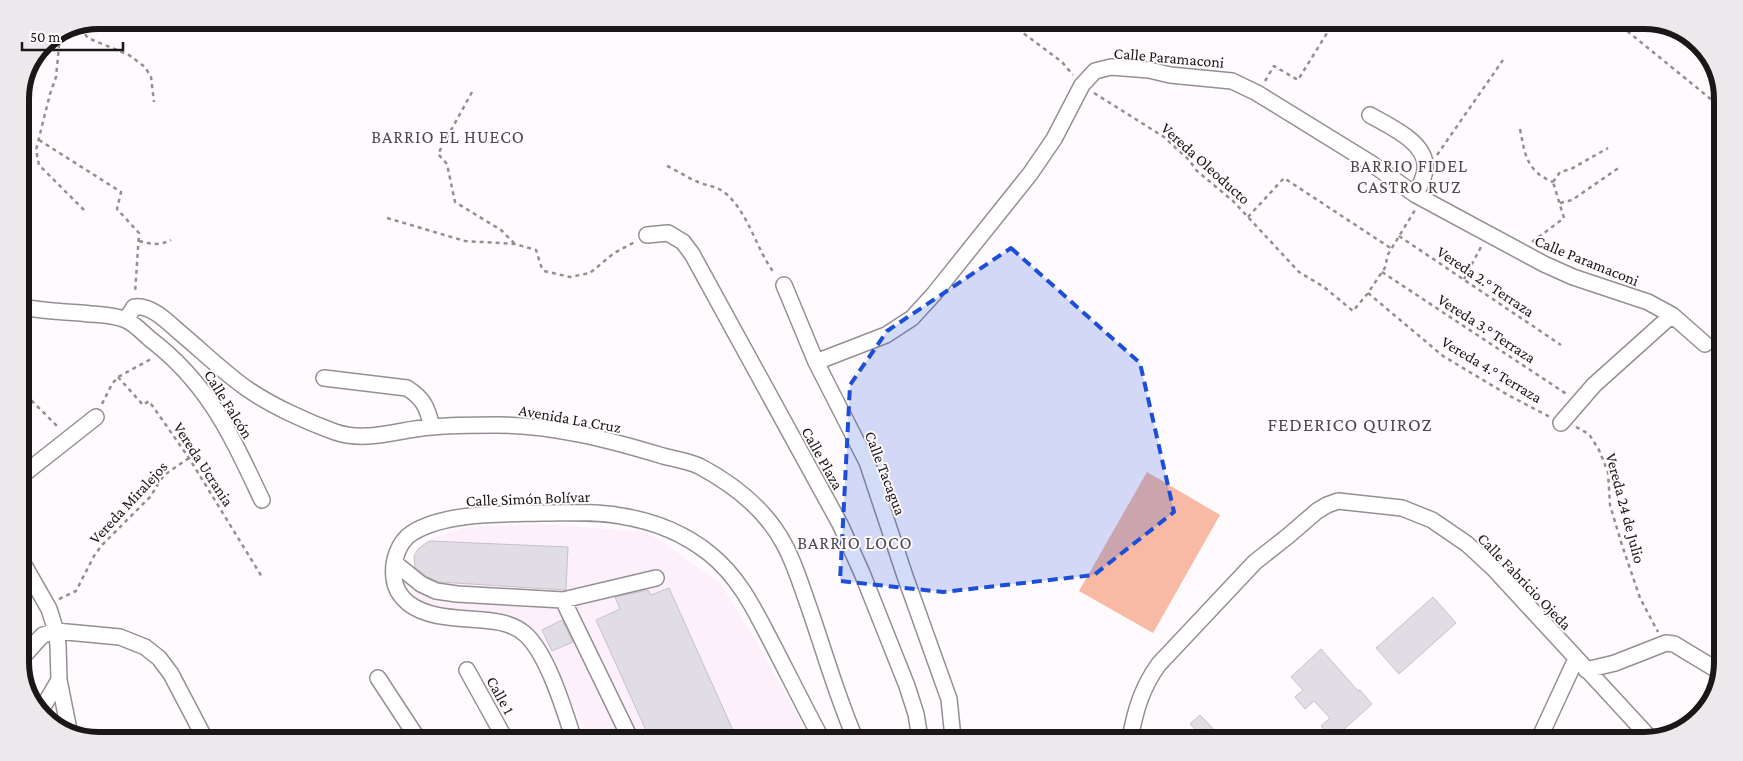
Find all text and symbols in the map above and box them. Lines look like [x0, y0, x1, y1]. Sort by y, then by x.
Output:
scale bar [22, 20, 124, 52]
text: 50 m [30, 29, 60, 45]
street label: Calle Paramaconi [1113, 44, 1225, 71]
street label: Vereda Oleoducto [1158, 119, 1253, 208]
district label: BARRIO EL HUECO [371, 127, 525, 147]
district label: BARRIO FIDEL CASTRO RUZ [1350, 156, 1468, 197]
street label: Calle Paramaconi [1532, 232, 1641, 289]
street label: Vereda 2.° Terraza [1434, 243, 1538, 321]
street label: Vereda 3.° Terraza [1435, 290, 1539, 367]
street label: Vereda 4.° Terraza [1439, 333, 1545, 406]
street label: Calle Falcón [201, 367, 257, 442]
street label: Avenida La Cruz [518, 401, 623, 436]
district label: FEDERICO QUIROZ [1268, 414, 1432, 435]
street label: Vereda Ucrania [170, 419, 237, 510]
street label: Calle Plaza [798, 424, 847, 493]
street label: Calle Tacagua [861, 429, 910, 518]
street label: Vereda 24 de Julio [1602, 451, 1648, 565]
street label: Vereda Miralejos [86, 458, 172, 548]
street label: Calle Simón Bolívar [465, 488, 591, 509]
street label: Calle Fabricio Ojeda [1474, 530, 1575, 634]
district label: BARRIO LOCO [797, 533, 913, 553]
street label: Calle 1 [483, 673, 518, 717]

